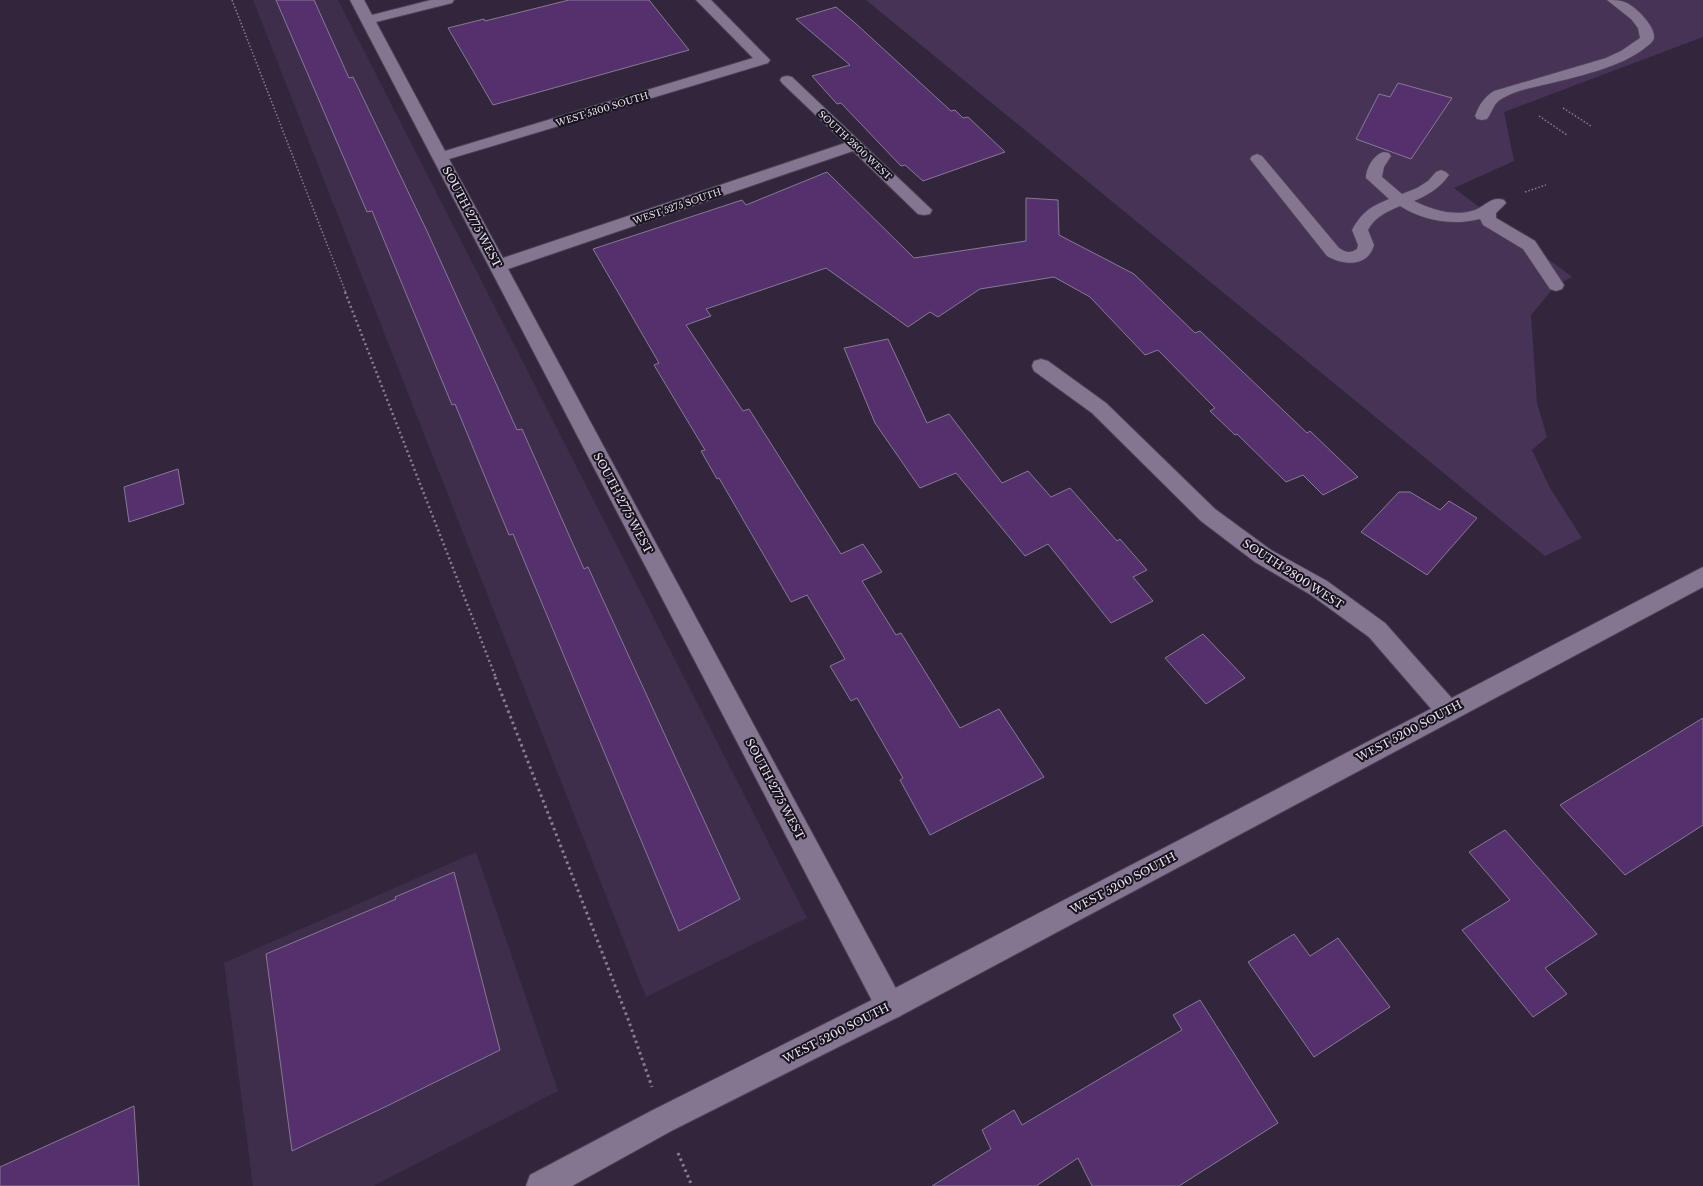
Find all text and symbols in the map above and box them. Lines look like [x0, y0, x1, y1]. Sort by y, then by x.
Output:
street label: WEST 5300 SOUTH [554, 90, 650, 129]
street label: SOUTH 2800 WEST [816, 108, 895, 182]
street label: SOUTH 2775 WEST [439, 164, 505, 270]
street label: WEST 5275 SOUTH [630, 186, 723, 227]
street label: SOUTH 2775 WEST [590, 450, 656, 556]
street label: SOUTH 2800 WEST [1240, 536, 1346, 612]
street label: WEST 5200 SOUTH [1353, 697, 1464, 765]
street label: SOUTH 2775 WEST [742, 736, 808, 842]
street label: WEST 5200 SOUTH [1067, 849, 1178, 917]
street label: WEST 5200 SOUTH [780, 1000, 891, 1066]

